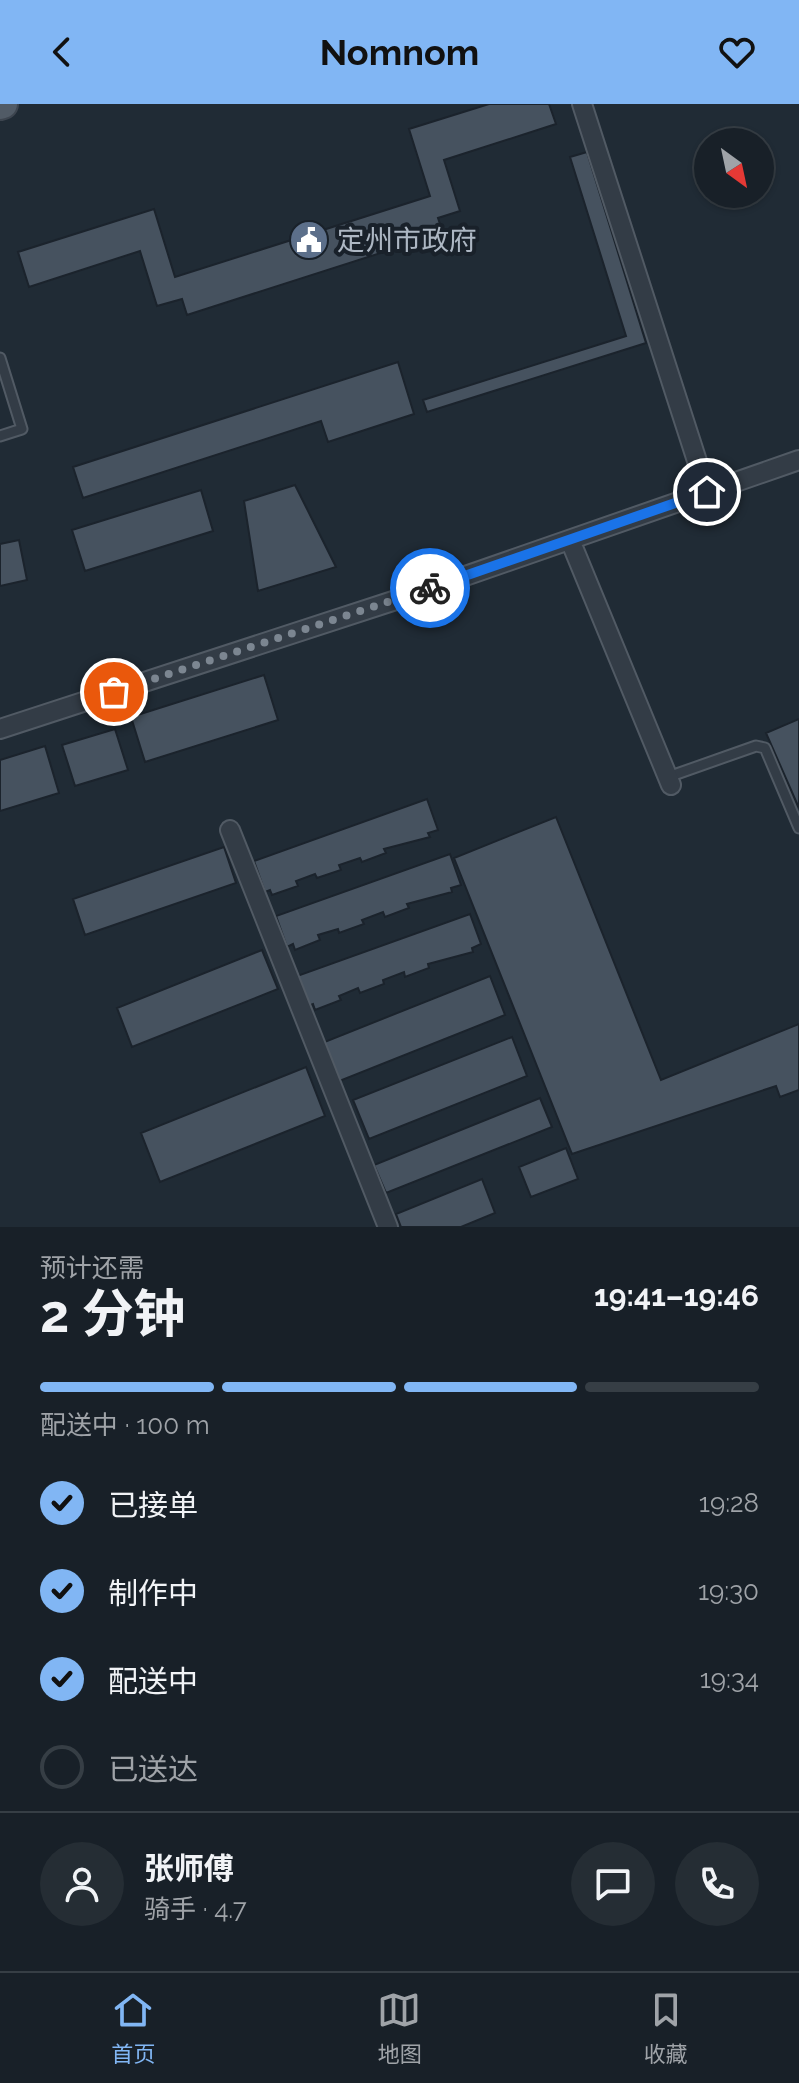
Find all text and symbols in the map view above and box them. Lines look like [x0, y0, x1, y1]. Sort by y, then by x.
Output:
icon: back [40, 30, 84, 74]
icon: heart [715, 30, 759, 74]
text: Nomnom [320, 31, 479, 73]
north arrow [694, 128, 774, 208]
map controls [694, 128, 774, 208]
public building icon: 定州市政府 [288, 219, 330, 261]
place label: 定州市政府 [337, 224, 477, 257]
pin [673, 458, 741, 526]
icon: home [685, 470, 729, 514]
courier [390, 548, 470, 628]
icon: bike [408, 566, 452, 610]
pin [80, 658, 148, 726]
icon: bag [92, 670, 136, 714]
text: 预计还需 [40, 1253, 144, 1283]
text: 19:41–19:46 [594, 1278, 759, 1313]
text: 2 分钟 [40, 1283, 186, 1344]
text: 配送中 · 100 m [40, 1410, 210, 1440]
icon: check [40, 1481, 84, 1525]
text: 已接单 [108, 1488, 198, 1523]
text: 19:28 [699, 1488, 759, 1518]
icon: check [40, 1569, 84, 1613]
text: 制作中 [108, 1576, 198, 1611]
text: 19:30 [698, 1576, 759, 1606]
icon: check [40, 1657, 84, 1701]
text: 配送中 [108, 1664, 198, 1699]
text: 19:34 [700, 1664, 759, 1694]
text: 已送达 [108, 1752, 198, 1787]
button: person [40, 1842, 124, 1926]
button: chat [571, 1842, 655, 1926]
button: phone [675, 1842, 759, 1926]
text: 张师傅 [144, 1851, 234, 1886]
text: 骑手 · 4.7 [144, 1894, 247, 1924]
tab: 首页 [111, 1988, 155, 2068]
tab: 地图 [377, 1988, 422, 2068]
tab: 收藏 [644, 1988, 688, 2068]

